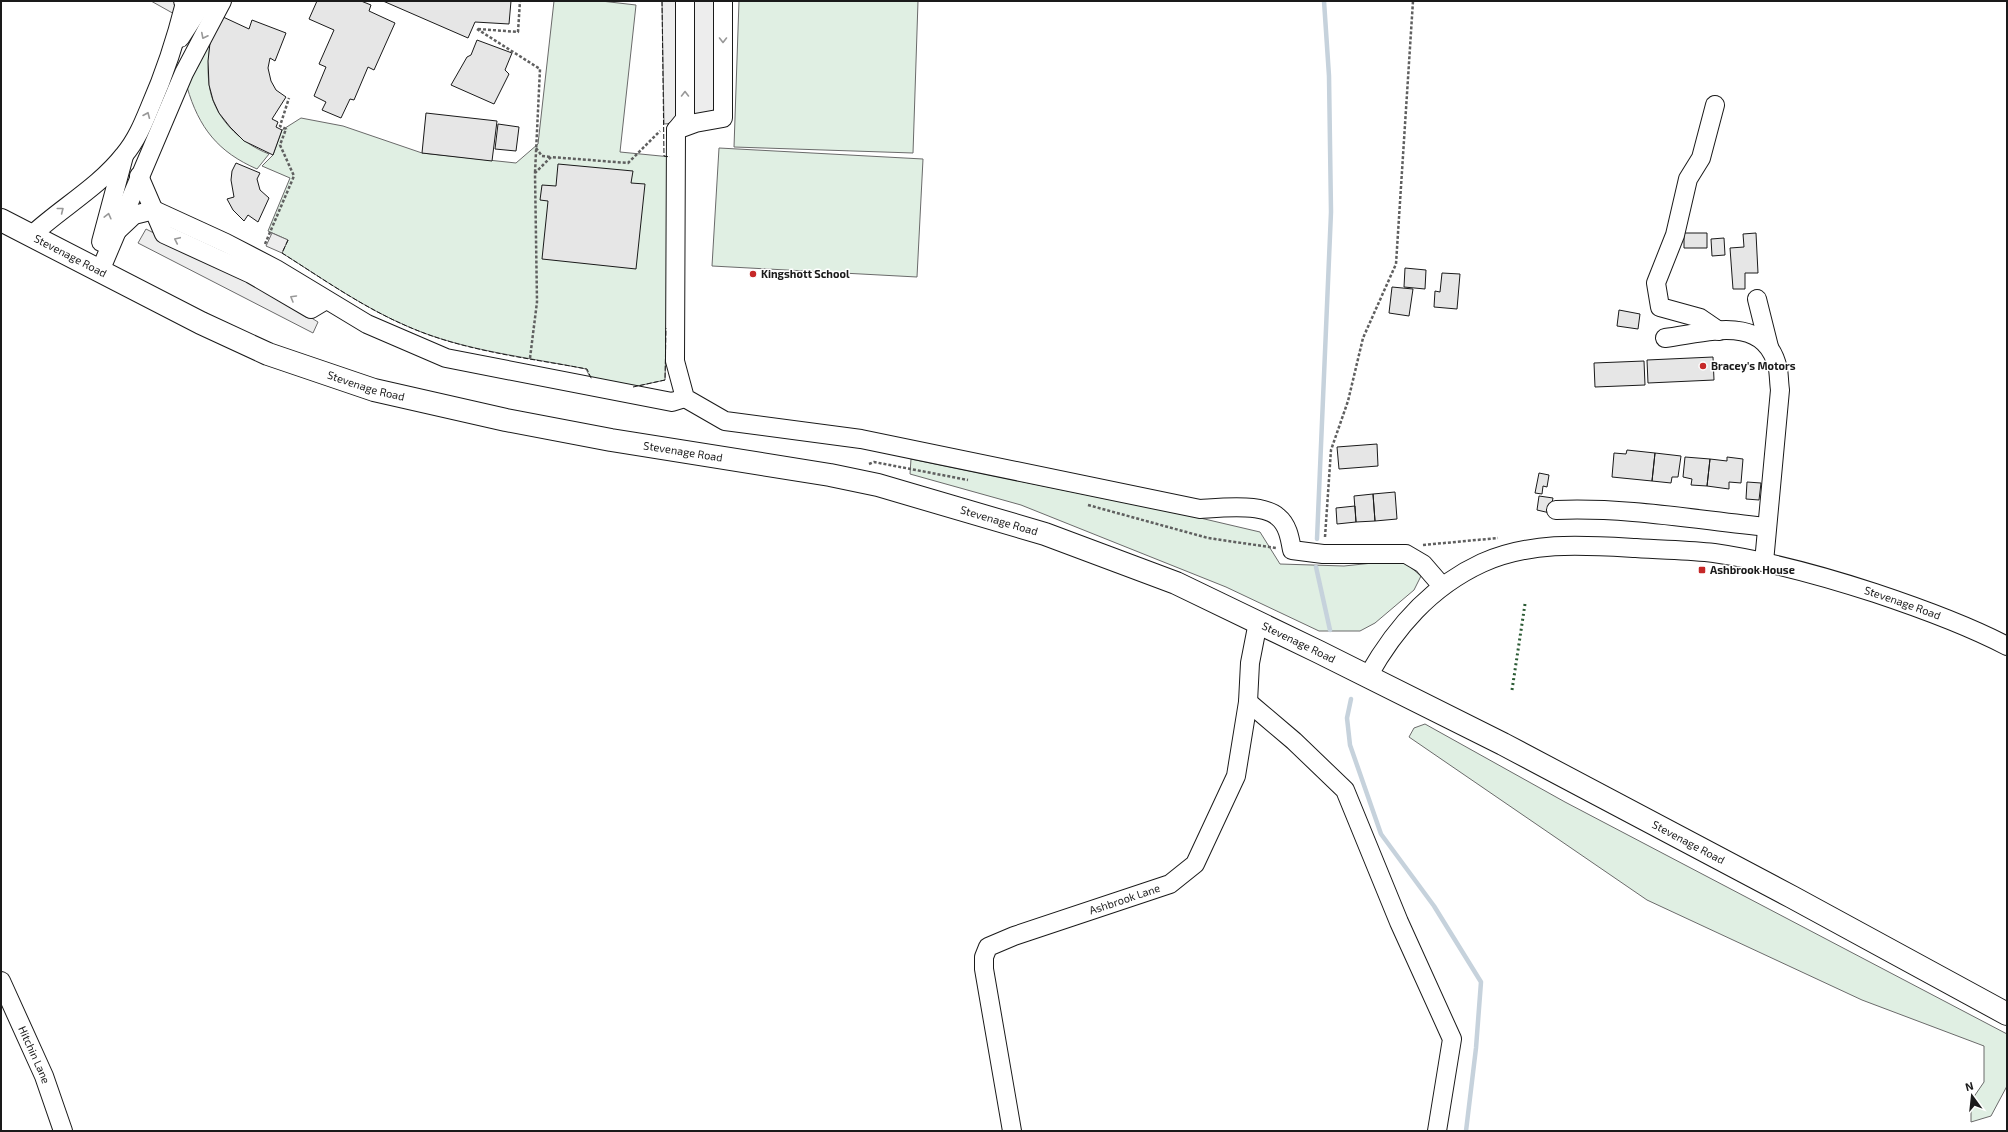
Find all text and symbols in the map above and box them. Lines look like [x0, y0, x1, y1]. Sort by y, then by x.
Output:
one-way arrow [201, 31, 209, 39]
one-way arrow [719, 37, 727, 43]
one-way arrow [681, 91, 689, 97]
one-way arrow [142, 111, 150, 119]
one-way arrow [57, 207, 64, 214]
one-way arrow [104, 213, 112, 220]
street label: Stevenage Road [32, 231, 109, 279]
one-way arrow [173, 237, 181, 245]
place label: Kingshott School [761, 267, 850, 280]
marker: Kingshott School [748, 269, 758, 279]
one-way arrow [290, 296, 297, 303]
place label: Bracey's Motors [1711, 359, 1796, 373]
marker: Bracey's Motors [1698, 361, 1708, 371]
street label: Stevenage Road [326, 368, 406, 403]
street label: Stevenage Road [643, 438, 724, 464]
street label: Stevenage Road [959, 503, 1040, 538]
place label: Ashbrook House [1710, 563, 1795, 576]
marker: Ashbrook House [1697, 565, 1707, 575]
street label: Stevenage Road [1863, 583, 1943, 622]
street label: Stevenage Road [1260, 619, 1338, 665]
street label: Stevenage Road [1650, 817, 1727, 866]
street label: Ashbrook Lane [1087, 881, 1162, 917]
street label: Hitchin Lane [16, 1024, 53, 1085]
north arrow [1952, 1076, 1992, 1116]
text: N [1964, 1079, 1975, 1093]

